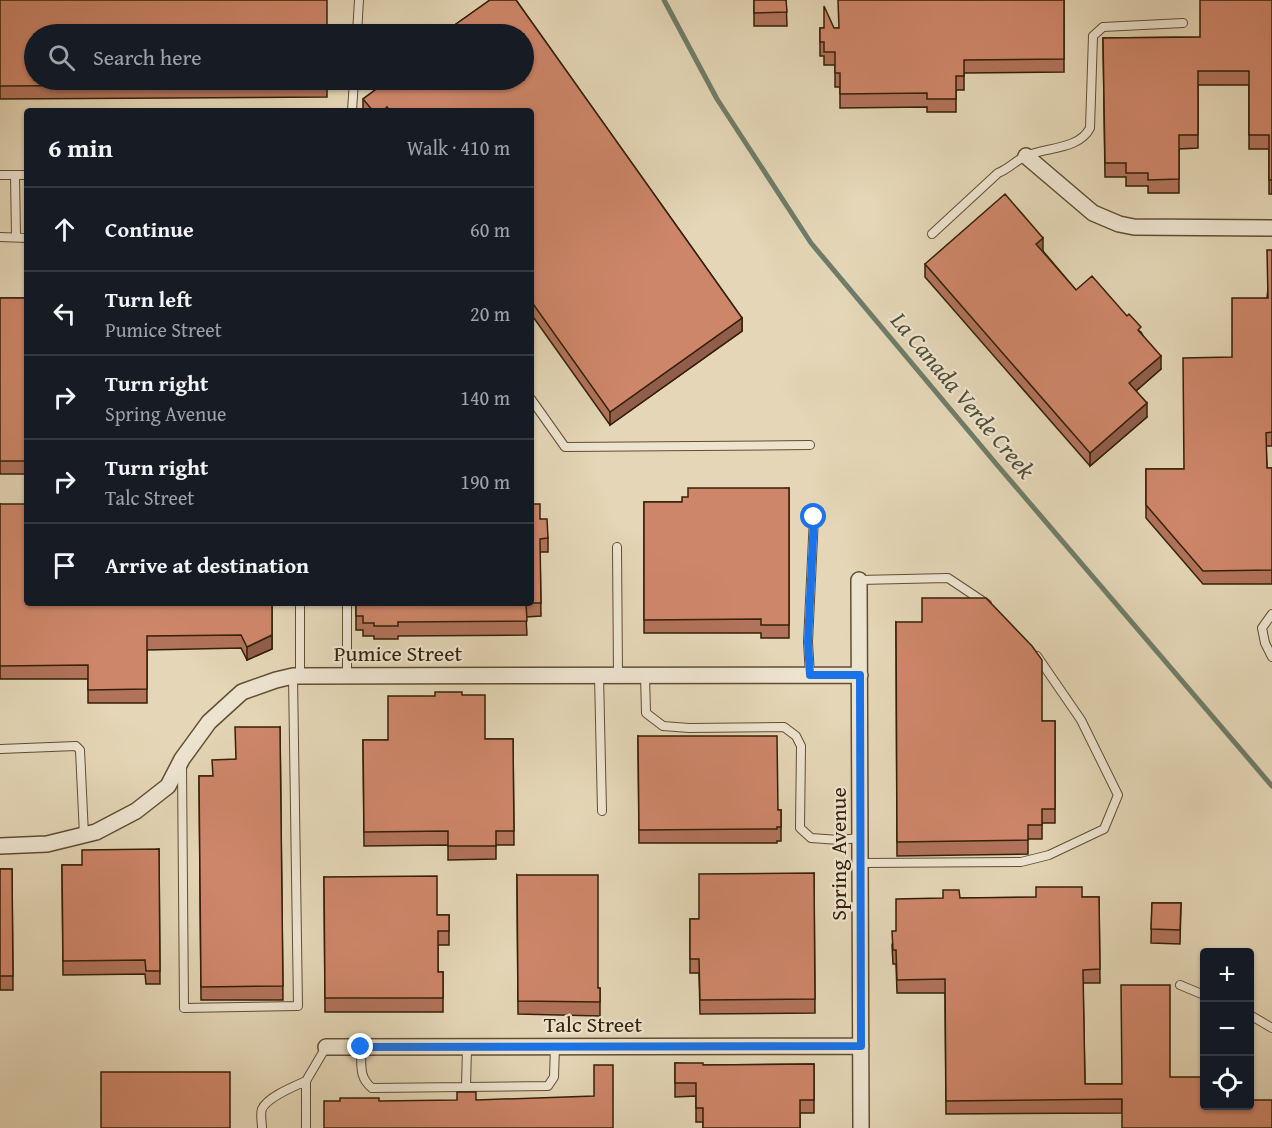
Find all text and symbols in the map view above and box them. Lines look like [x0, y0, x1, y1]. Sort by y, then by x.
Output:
search box [24, 24, 534, 90]
icon: search [45, 41, 78, 74]
text: Search here [93, 41, 202, 73]
text: 6 min [48, 128, 113, 167]
text: Walk · 410 m [407, 133, 510, 162]
icon: ahead [48, 213, 81, 246]
text: Continue [105, 213, 194, 245]
text: 60 m [470, 215, 510, 244]
text: Turn left [105, 283, 192, 315]
icon: left [48, 297, 81, 330]
text: 20 m [470, 299, 510, 328]
water label: La Canada Verde Creek [882, 303, 1043, 486]
text: Pumice Street [105, 315, 222, 344]
text: Turn right [105, 367, 208, 399]
icon: right [48, 381, 81, 414]
text: 140 m [460, 383, 510, 412]
text: Spring Avenue [105, 399, 226, 428]
text: Turn right [105, 451, 208, 483]
icon: right [48, 465, 81, 498]
text: 190 m [460, 467, 510, 496]
text: Talc Street [105, 483, 194, 512]
route start [800, 503, 826, 529]
icon: arrive [48, 549, 81, 582]
text: Arrive at destination [105, 549, 309, 581]
street label: Pumice Street [334, 637, 462, 669]
street label: Spring Avenue [822, 787, 854, 921]
map controls [1200, 948, 1254, 1110]
button: + [1200, 948, 1254, 1002]
button: − [1200, 1002, 1254, 1056]
street label: Talc Street [544, 1008, 642, 1040]
route end [347, 1033, 373, 1059]
button: locate [1200, 1056, 1254, 1110]

